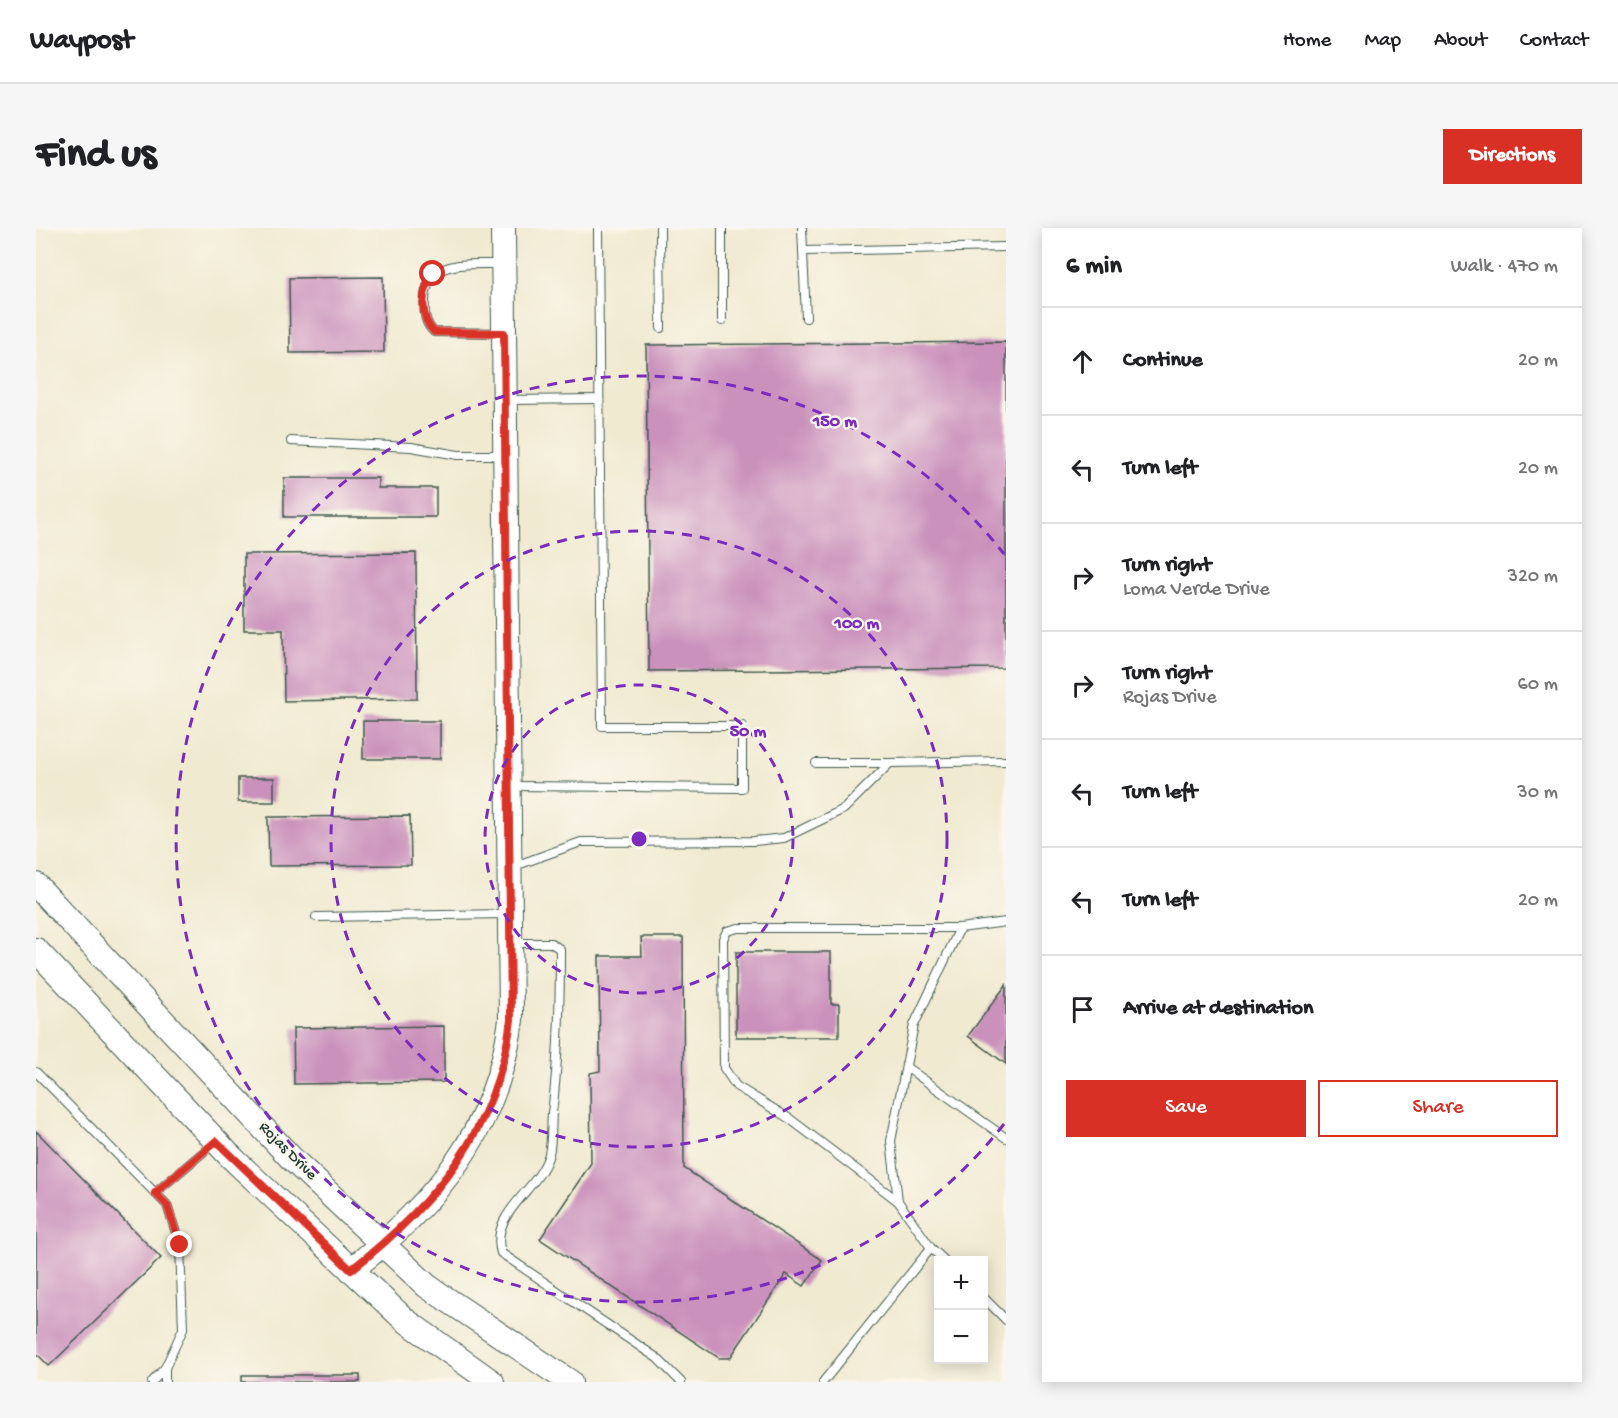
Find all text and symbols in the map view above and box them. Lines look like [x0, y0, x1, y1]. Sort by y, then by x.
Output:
text: Waypost [30, 25, 133, 58]
text: Home [1283, 29, 1331, 54]
text: Map [1364, 29, 1401, 54]
text: About [1434, 29, 1487, 54]
text: Contact [1520, 29, 1588, 54]
button: Directions [1443, 129, 1582, 184]
text: Find us [36, 132, 156, 181]
text: 6 min [1066, 252, 1122, 283]
text: Walk · 470 m [1451, 256, 1558, 279]
route start [419, 260, 445, 286]
icon: ahead [1066, 345, 1099, 378]
text: Continue [1123, 348, 1203, 374]
text: 20 m [1518, 350, 1558, 373]
text: 150 m [812, 412, 857, 433]
icon: left [1066, 453, 1099, 486]
text: Turn left [1123, 456, 1197, 482]
text: 20 m [1518, 458, 1558, 481]
text: Turn right [1123, 553, 1211, 579]
icon: right [1066, 561, 1099, 594]
text: 320 m [1508, 566, 1558, 589]
text: Loma Verde Drive [1123, 579, 1270, 602]
text: 100 m [834, 614, 880, 635]
text: Turn right [1123, 661, 1211, 687]
icon: right [1066, 669, 1099, 702]
text: 60 m [1518, 674, 1558, 697]
text: Rojas Drive [1123, 687, 1216, 710]
text: 50 m [730, 722, 767, 743]
icon: left [1066, 777, 1099, 810]
text: Turn left [1123, 780, 1197, 806]
text: 30 m [1517, 782, 1558, 805]
centre of rings [629, 829, 649, 849]
icon: left [1066, 885, 1099, 918]
text: Turn left [1123, 888, 1197, 914]
text: 20 m [1518, 890, 1558, 913]
icon: arrive [1066, 993, 1099, 1026]
text: Arrive at destination [1123, 996, 1313, 1022]
button: Save [1066, 1080, 1306, 1137]
button: Share [1318, 1080, 1558, 1137]
street label: Rojas Drive [254, 1119, 321, 1186]
route end [166, 1231, 192, 1257]
map controls [934, 1256, 988, 1364]
button: + [934, 1256, 988, 1310]
button: − [934, 1310, 988, 1364]

